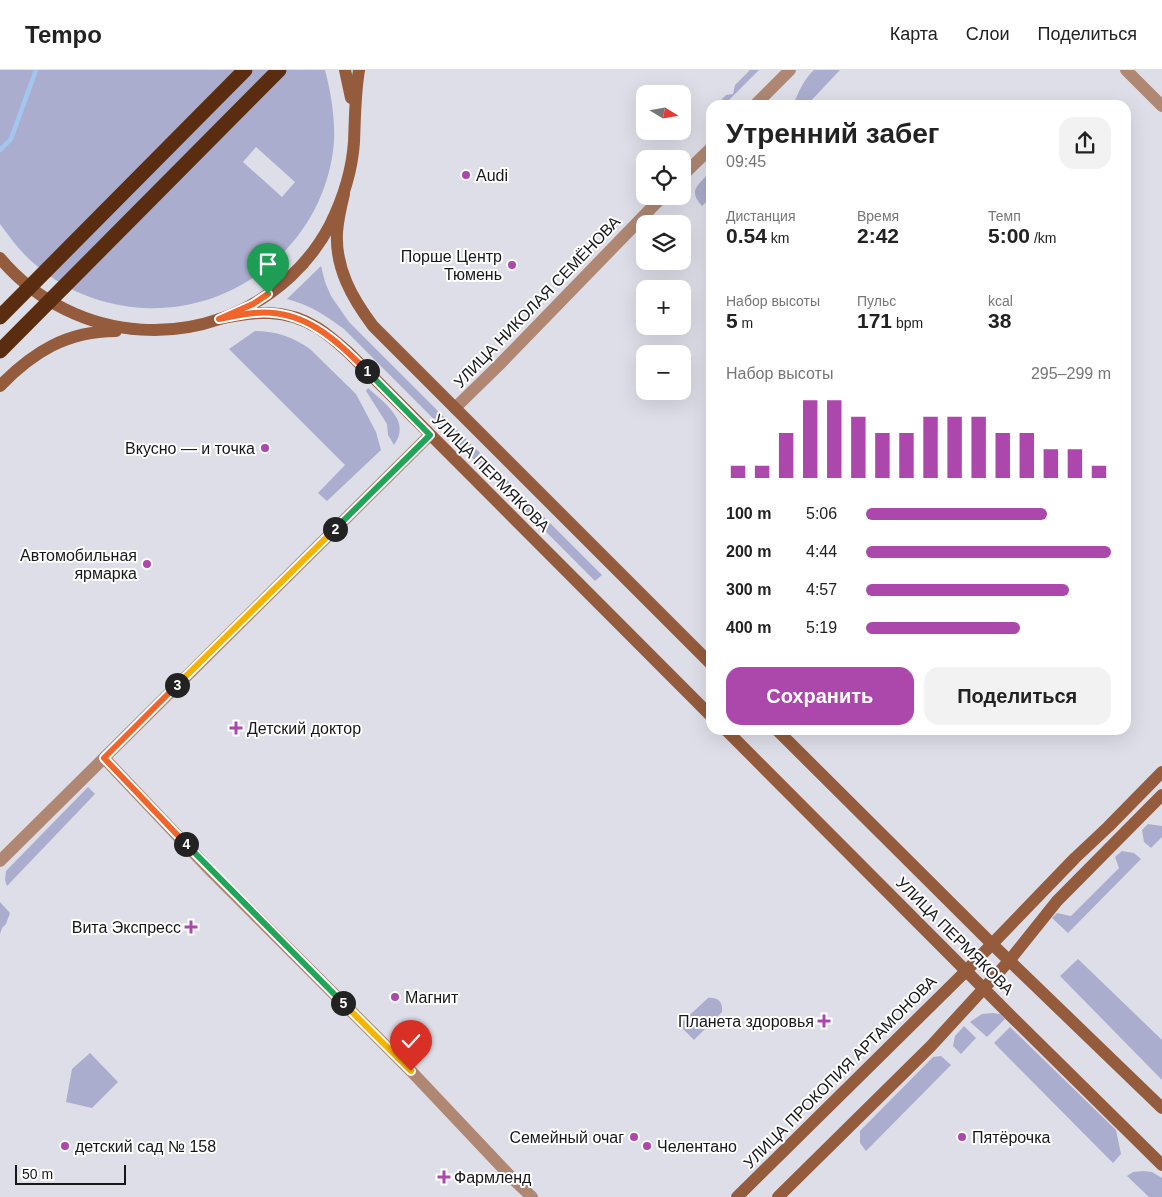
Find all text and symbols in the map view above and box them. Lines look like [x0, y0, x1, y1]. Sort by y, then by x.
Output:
text: Tempo [25, 21, 102, 48]
text: Карта [890, 24, 938, 44]
text: Слои [966, 24, 1010, 44]
text: Поделиться [1038, 24, 1137, 44]
north arrow [636, 85, 691, 140]
map controls [636, 85, 691, 400]
button: share [1059, 117, 1111, 169]
text: Утренний забег [726, 118, 940, 149]
button: locate [636, 150, 691, 205]
text: 09:45 [726, 153, 766, 170]
place label: Audi [476, 167, 508, 184]
marker: Audi [460, 169, 472, 181]
text: Дистанция [726, 208, 796, 224]
text: Время [857, 208, 899, 224]
text: Темп [988, 208, 1021, 224]
street label: УЛИЦА НИКОЛАЯ СЕМЁНОВА [451, 213, 624, 391]
button: layers [636, 215, 691, 270]
text: 0.54 [726, 224, 767, 247]
text: 2:42 [857, 224, 899, 247]
text: 5:00 [988, 224, 1030, 247]
text: km [767, 230, 789, 246]
text: /km [1030, 230, 1056, 246]
pin [247, 243, 289, 294]
place label: Порше Центр Тюмень [401, 248, 502, 283]
icon: arrive [254, 250, 282, 278]
marker: Порше Центр Тюмень [506, 259, 518, 271]
button: + [636, 280, 691, 335]
text: Набор высоты [726, 293, 820, 309]
text: Пульс [857, 293, 896, 309]
text: kcal [988, 293, 1013, 309]
text: 5 [726, 309, 738, 332]
text: 171 [857, 309, 892, 332]
text: 38 [988, 309, 1011, 332]
text: m [738, 315, 753, 331]
text: bpm [892, 315, 923, 331]
button: − [636, 345, 691, 400]
pin: 1 [354, 358, 380, 384]
text: 1 [364, 363, 371, 379]
text: Набор высоты [726, 365, 833, 382]
text: 295–299 m [1031, 365, 1111, 382]
street label: УЛИЦА ПЕРМЯКОВА [429, 411, 553, 535]
place label: Вкусно — и точка [125, 440, 255, 457]
marker: Вкусно — и точка [259, 442, 271, 454]
text: 100 m [726, 505, 771, 522]
text: 5:06 [806, 505, 837, 522]
pin: 2 [322, 516, 348, 542]
text: 2 [332, 521, 339, 537]
text: 200 m [726, 543, 771, 560]
text: 4:44 [806, 543, 837, 560]
place label: Автомобильная ярмарка [20, 547, 137, 582]
marker: Автомобильная ярмарка [141, 558, 153, 570]
text: 300 m [726, 581, 771, 598]
text: 4:57 [806, 581, 837, 598]
text: 400 m [726, 619, 771, 636]
text: 5:19 [806, 619, 837, 636]
button: Сохранить [726, 667, 914, 725]
button: Поделиться [924, 667, 1111, 725]
pin: 3 [164, 672, 190, 698]
text: 3 [174, 677, 181, 693]
place label: Детский доктор [247, 720, 361, 737]
marker: Детский доктор [229, 721, 243, 735]
pin: 4 [174, 832, 198, 856]
text: 4 [183, 836, 190, 852]
street label: УЛИЦА ПЕРМЯКОВА [893, 874, 1017, 998]
place label: Вита Экспресс [72, 919, 181, 936]
marker: Вита Экспресс [185, 921, 197, 933]
street label: УЛИЦА ПРОКОПИЯ АРТАМОНОВА [740, 972, 940, 1172]
place label: Магнит [405, 989, 459, 1006]
pin: 5 [330, 990, 356, 1016]
marker: Магнит [389, 991, 401, 1003]
text: 5 [340, 995, 347, 1011]
place label: Планета здоровья [678, 1013, 814, 1030]
marker: Планета здоровья [818, 1015, 830, 1027]
pin [390, 1020, 432, 1071]
icon: check [397, 1027, 425, 1055]
place label: Семейный очаг [509, 1129, 624, 1146]
place label: Пятёрочка [972, 1129, 1051, 1146]
marker: Семейный очаг [628, 1131, 640, 1143]
marker: Пятёрочка [956, 1131, 968, 1143]
place label: детский сад № 158 [75, 1138, 216, 1155]
place label: Челентано [657, 1138, 737, 1155]
marker: детский сад № 158 [59, 1140, 71, 1152]
marker: Челентано [641, 1140, 653, 1152]
scale bar [15, 1162, 126, 1185]
text: 50 m [22, 1166, 53, 1182]
place label: Фармленд [454, 1169, 532, 1186]
marker: Фармленд [438, 1171, 450, 1183]

